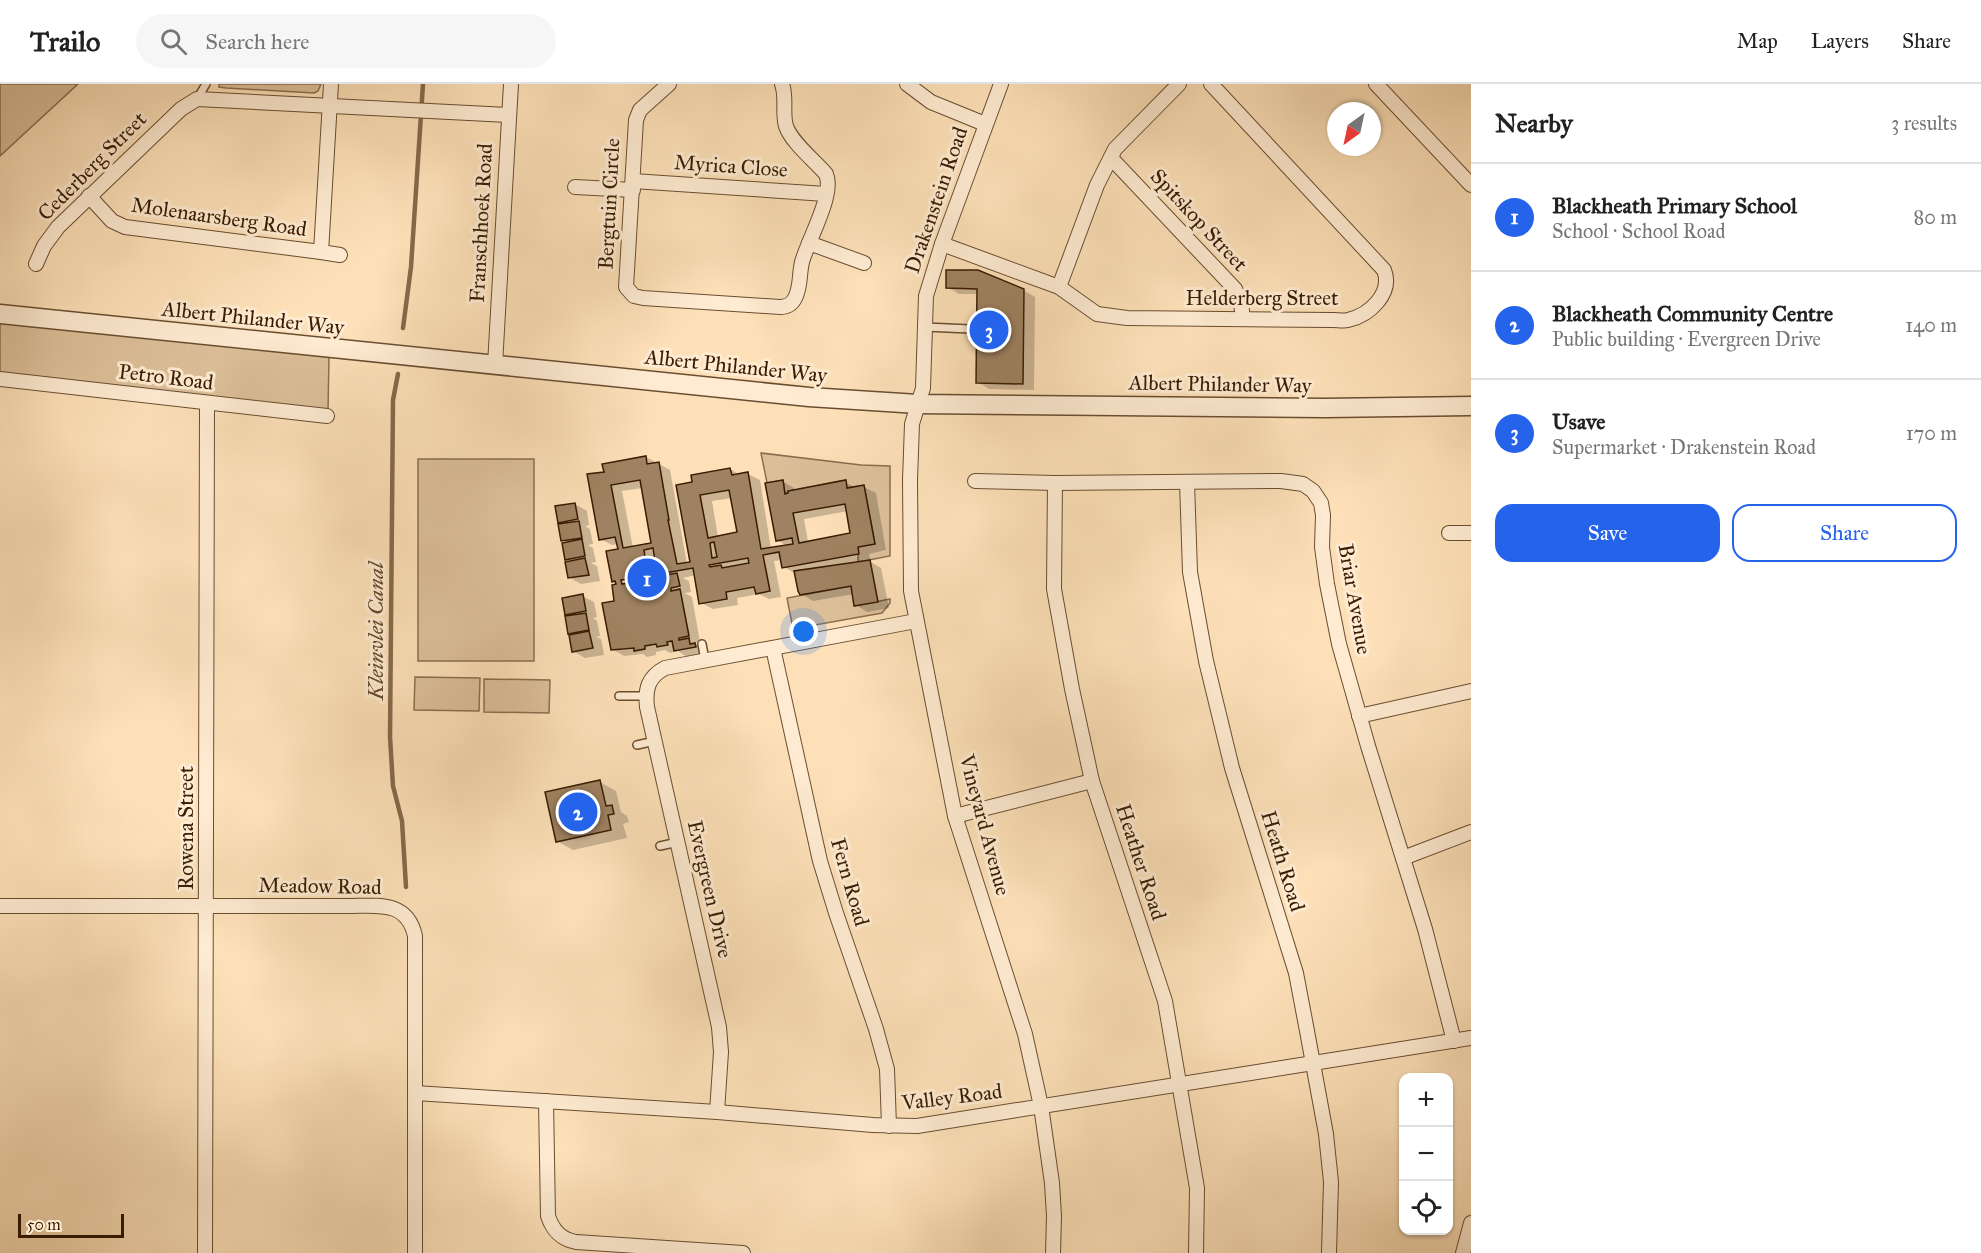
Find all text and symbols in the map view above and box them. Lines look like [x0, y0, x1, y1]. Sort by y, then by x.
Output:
search box [136, 14, 556, 68]
text: Trailo [30, 24, 100, 59]
icon: search [157, 25, 190, 58]
text: Search here [205, 28, 309, 55]
text: Map [1737, 28, 1778, 54]
text: Layers [1811, 28, 1869, 54]
text: Share [1902, 28, 1951, 54]
north arrow [1327, 102, 1381, 156]
street label: Cederberg Street [32, 106, 152, 226]
text: Nearby [1495, 107, 1573, 139]
text: 3 results [1891, 111, 1957, 135]
street label: Drakenstein Road [899, 123, 973, 277]
street label: Bergtuin Circle [593, 137, 625, 270]
street label: Franschhoek Road [464, 142, 498, 303]
street label: Myrica Close [673, 149, 789, 183]
street label: Spitskop Street [1145, 163, 1253, 277]
street label: Molenaarsberg Road [130, 192, 309, 242]
text: Blackheath Primary School [1552, 192, 1797, 219]
text: 1 [1511, 205, 1518, 229]
text: 80 m [1914, 205, 1957, 229]
text: School · School Road [1552, 219, 1725, 243]
street label: Helderberg Street [1186, 285, 1339, 311]
street label: Albert Philander Way [160, 295, 347, 341]
text: Blackheath Community Centre [1552, 300, 1833, 327]
pin: 3 [970, 308, 1008, 352]
text: 2 [1510, 313, 1519, 337]
text: 140 m [1905, 313, 1957, 337]
text: Public building · Evergreen Drive [1552, 327, 1821, 351]
street label: Albert Philander Way [643, 343, 830, 389]
street label: Petro Road [117, 358, 215, 396]
street label: Albert Philander Way [1127, 369, 1313, 399]
text: Usave [1552, 408, 1605, 435]
text: 3 [1511, 421, 1519, 445]
text: 170 m [1906, 421, 1957, 445]
text: Supermarket · Drakenstein Road [1552, 435, 1816, 459]
button: Save [1495, 504, 1720, 562]
button: Share [1732, 504, 1957, 562]
street label: Briar Avenue [1332, 542, 1378, 657]
pin: 1 [628, 556, 666, 600]
water label: Kleinvlei Canal [362, 560, 389, 701]
your location [789, 617, 818, 646]
street label: Vineyard Avenue [953, 751, 1016, 899]
street label: Rowena Street [173, 765, 199, 890]
pin: 2 [558, 790, 598, 834]
street label: Heather Road [1110, 801, 1172, 924]
street label: Heath Road [1255, 808, 1311, 915]
street label: Evergreen Drive [682, 818, 739, 961]
street label: Fern Road [825, 835, 875, 930]
street label: Meadow Road [258, 872, 382, 900]
map controls [1399, 1073, 1453, 1235]
button: + [1399, 1073, 1453, 1127]
street label: Valley Road [899, 1078, 1004, 1116]
button: − [1399, 1127, 1453, 1181]
button: locate [1399, 1181, 1453, 1235]
scale bar [18, 1211, 124, 1238]
text: 50 m [27, 1215, 61, 1234]

